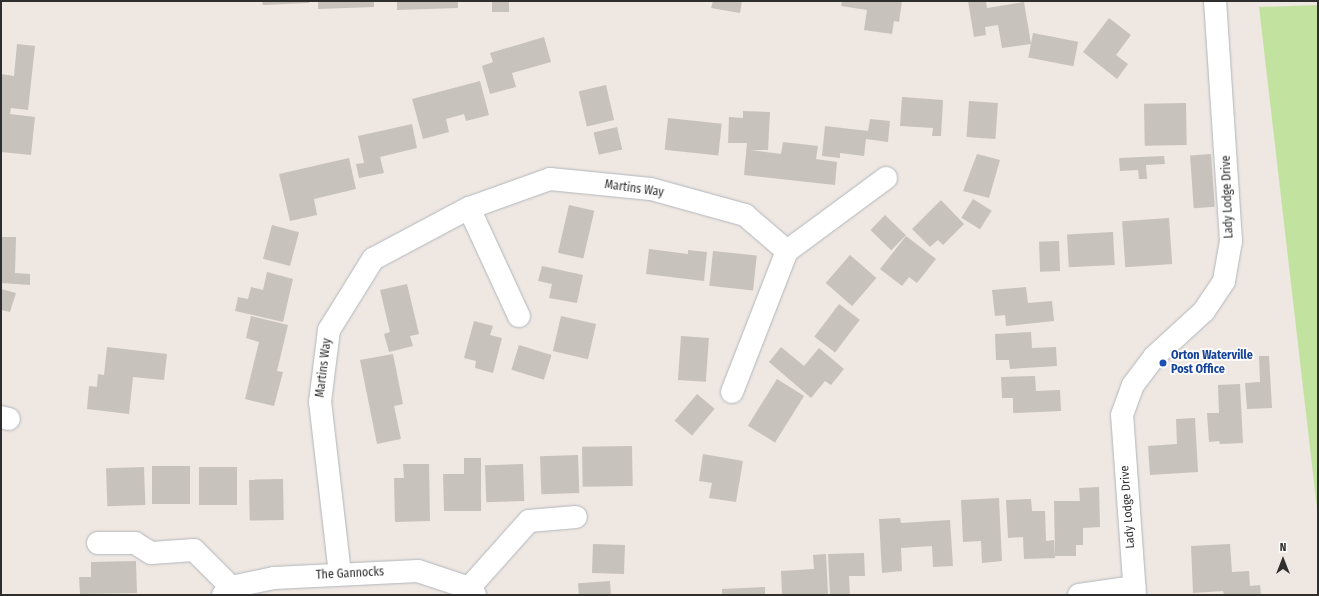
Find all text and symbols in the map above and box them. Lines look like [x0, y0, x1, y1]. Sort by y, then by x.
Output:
street label: Lady Lodge Drive [1219, 155, 1237, 239]
street label: Martins Way [604, 178, 664, 200]
street label: Martins Way [313, 338, 335, 398]
place label: Orton Waterville Post Office [1171, 349, 1253, 377]
marker: Orton Waterville Post Office [1158, 358, 1168, 368]
street label: Lady Lodge Drive [1118, 465, 1138, 549]
north arrow [1263, 540, 1303, 580]
text: N [1280, 541, 1286, 554]
street label: The Gannocks [316, 565, 384, 583]

